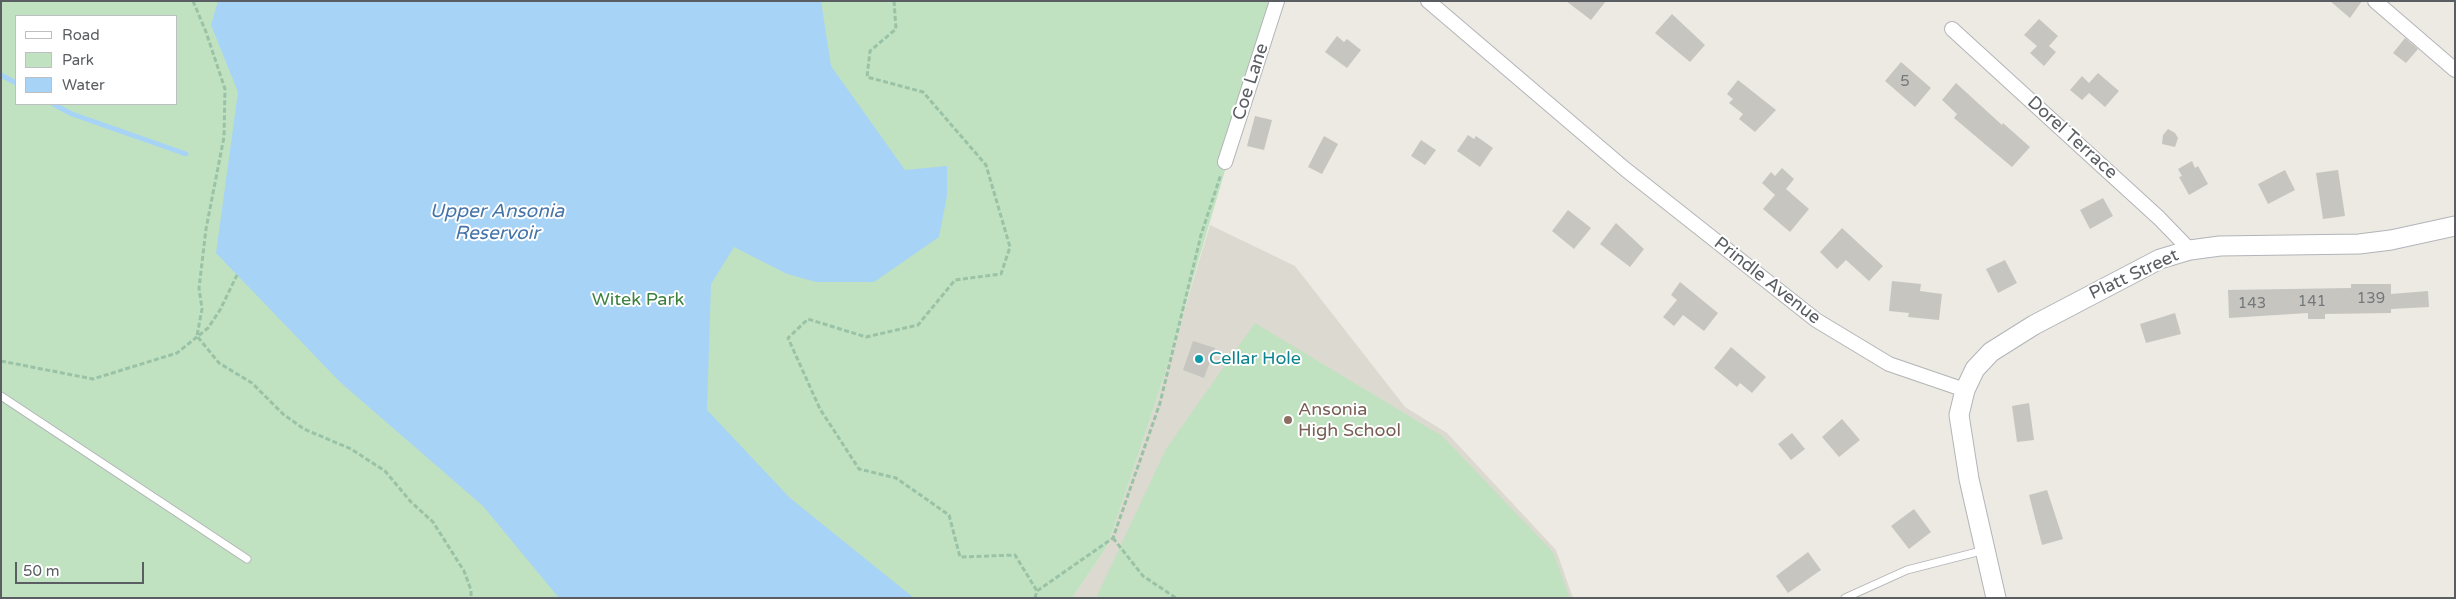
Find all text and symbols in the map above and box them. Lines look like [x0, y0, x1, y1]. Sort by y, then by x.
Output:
legend [15, 15, 178, 105]
text: Road [62, 26, 100, 44]
street label: Coe Lane [1228, 41, 1274, 123]
text: Park [62, 51, 94, 69]
house number: 5 [1900, 73, 1910, 91]
text: Water [62, 76, 105, 94]
street label: Dorel Terrace [2023, 92, 2121, 184]
water label: Upper Ansonia Reservoir [430, 201, 564, 245]
street label: Prindle Avenue [1709, 233, 1825, 329]
street label: Platt Street [2086, 245, 2182, 305]
park label: Witek Park [592, 289, 684, 311]
house number: 139 [2357, 290, 2385, 308]
house number: 141 [2298, 293, 2326, 311]
house number: 143 [2238, 295, 2266, 313]
place label: Cellar Hole [1209, 348, 1301, 370]
marker: Cellar Hole [1193, 353, 1205, 365]
place label: Ansonia High School [1298, 399, 1401, 442]
marker: Ansonia High School [1282, 414, 1294, 426]
scale bar [18, 552, 146, 584]
text: 50 m [23, 562, 60, 580]

